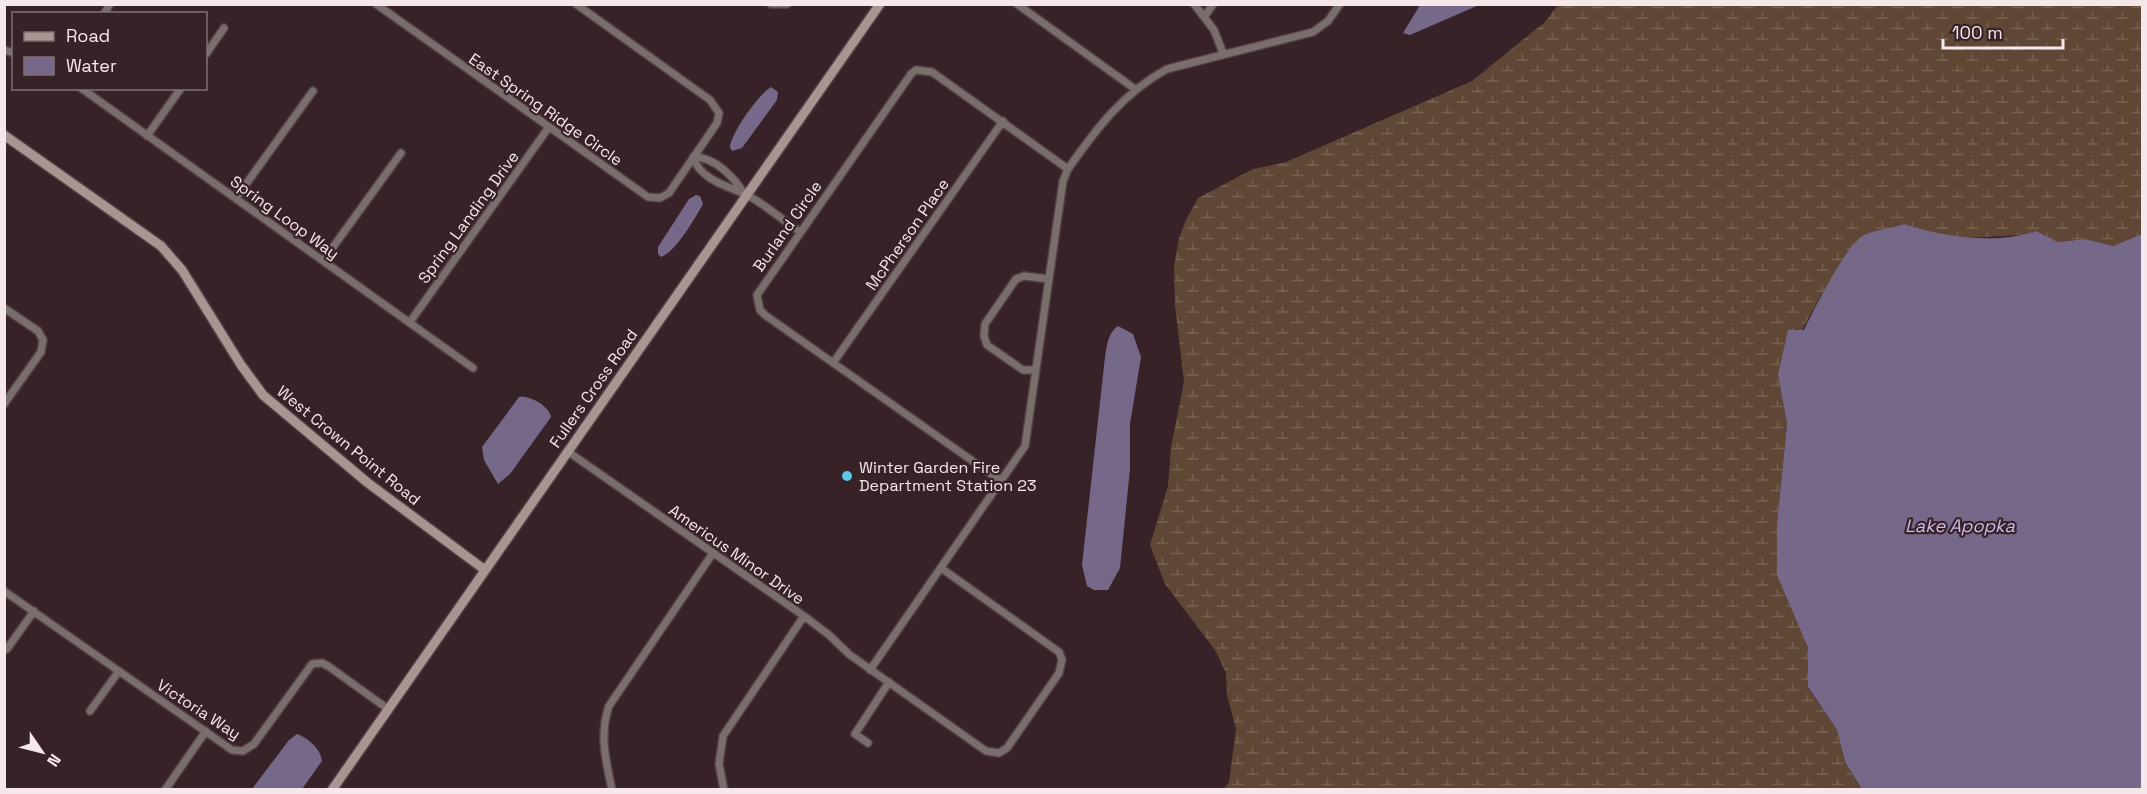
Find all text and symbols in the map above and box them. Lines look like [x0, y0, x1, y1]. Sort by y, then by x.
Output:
legend [12, 12, 207, 90]
scale bar [1943, 12, 2063, 50]
text: 100 m [1952, 21, 2003, 44]
text: Road [66, 24, 110, 47]
street label: East Spring Ridge Circle [465, 48, 627, 171]
text: Water [66, 54, 117, 77]
street label: Spring Landing Drive [413, 147, 524, 288]
street label: Spring Loop Way [226, 171, 343, 264]
street label: McPherson Place [861, 174, 954, 294]
street label: Burland Circle [748, 177, 827, 276]
street label: Fullers Cross Road [545, 325, 642, 452]
street label: West Crown Point Road [273, 381, 425, 510]
place label: Winter Garden Fire Department Station 23 [859, 457, 1036, 496]
marker: Winter Garden Fire Department Station 23 [840, 469, 854, 483]
street label: Americus Minor Drive [665, 500, 809, 609]
water label: Lake Apopka [1905, 514, 2016, 537]
street label: Victoria Way [153, 675, 245, 744]
north arrow [12, 722, 72, 782]
text: N [42, 750, 66, 771]

